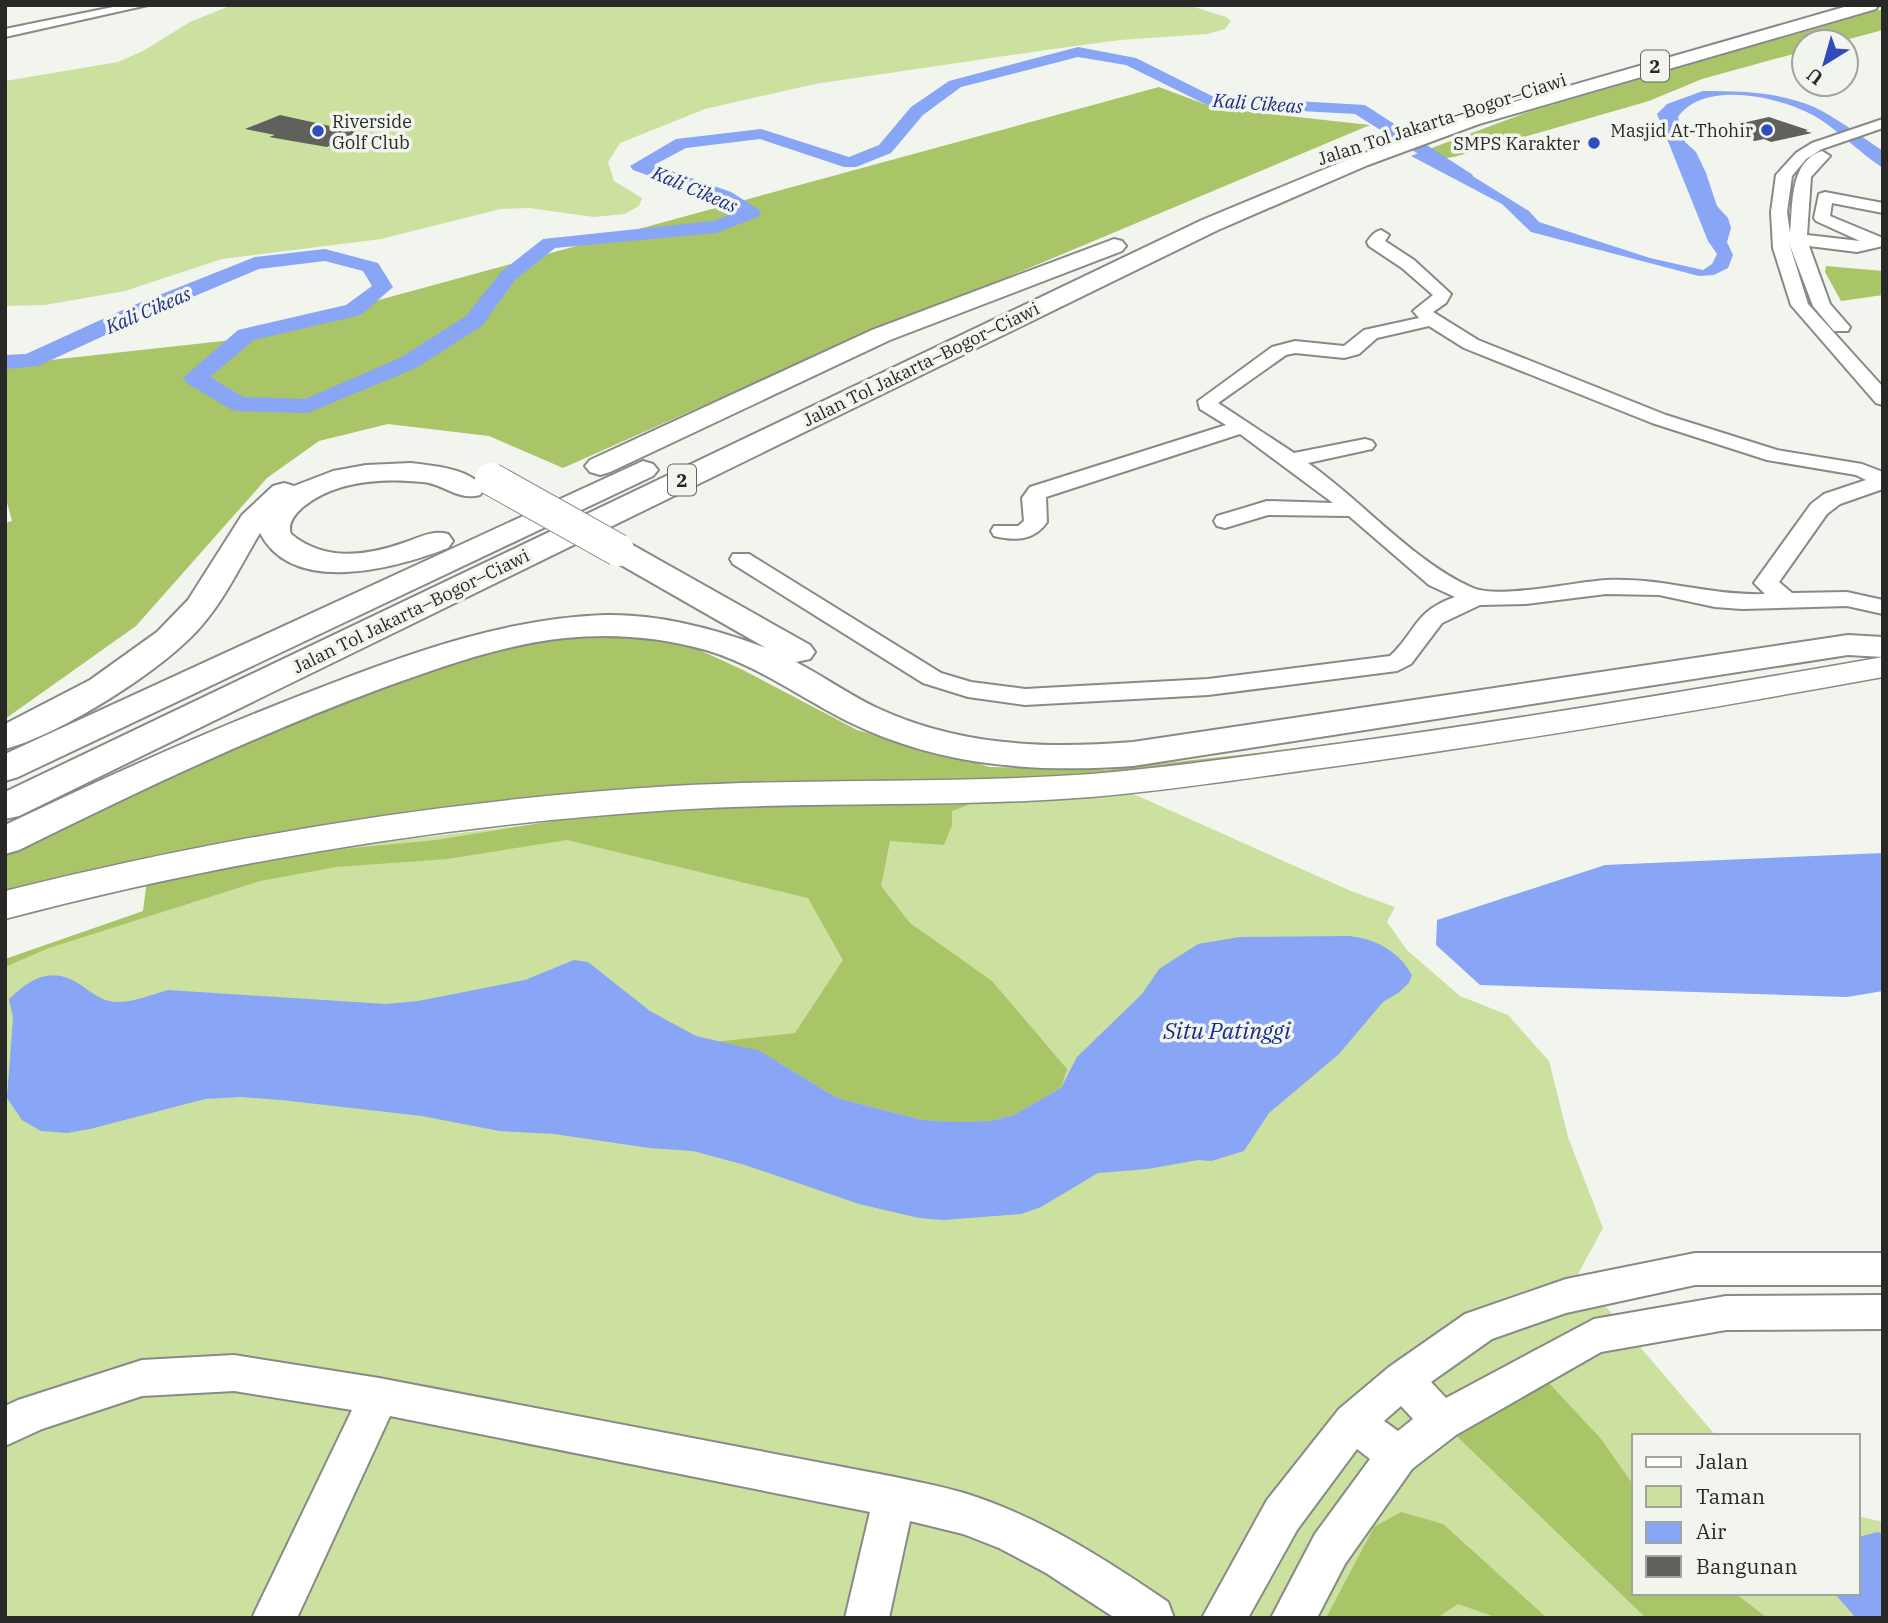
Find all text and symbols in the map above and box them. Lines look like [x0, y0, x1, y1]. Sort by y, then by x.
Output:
north arrow [1790, 28, 1860, 98]
road number: 2 [1641, 50, 1669, 82]
text: U [1802, 63, 1828, 91]
street label: Jalan Tol Jakarta–Bogor–Ciawi [1315, 68, 1570, 170]
water label: Kali Cikeas [1211, 88, 1304, 118]
place label: Riverside Golf Club [332, 110, 412, 154]
place label: Masjid At-Thohir [1610, 119, 1753, 142]
marker: Masjid At-Thohir [1759, 122, 1775, 138]
marker: Riverside Golf Club [310, 123, 326, 139]
place label: SMPS Karakter [1453, 132, 1580, 155]
marker: SMPS Karakter [1586, 135, 1602, 151]
water label: Kali Cikeas [648, 160, 741, 218]
water label: Kali Cikeas [101, 281, 194, 339]
street label: Jalan Tol Jakarta–Bogor–Ciawi [799, 296, 1043, 431]
road number: 2 [668, 464, 696, 495]
street label: Jalan Tol Jakarta–Bogor–Ciawi [289, 543, 533, 678]
water label: Situ Patinggi [1162, 1015, 1291, 1045]
legend [1632, 1434, 1860, 1595]
text: Jalan [1696, 1447, 1748, 1475]
text: Taman [1696, 1482, 1765, 1510]
text: Air [1696, 1517, 1727, 1545]
text: Bangunan [1696, 1552, 1798, 1580]

